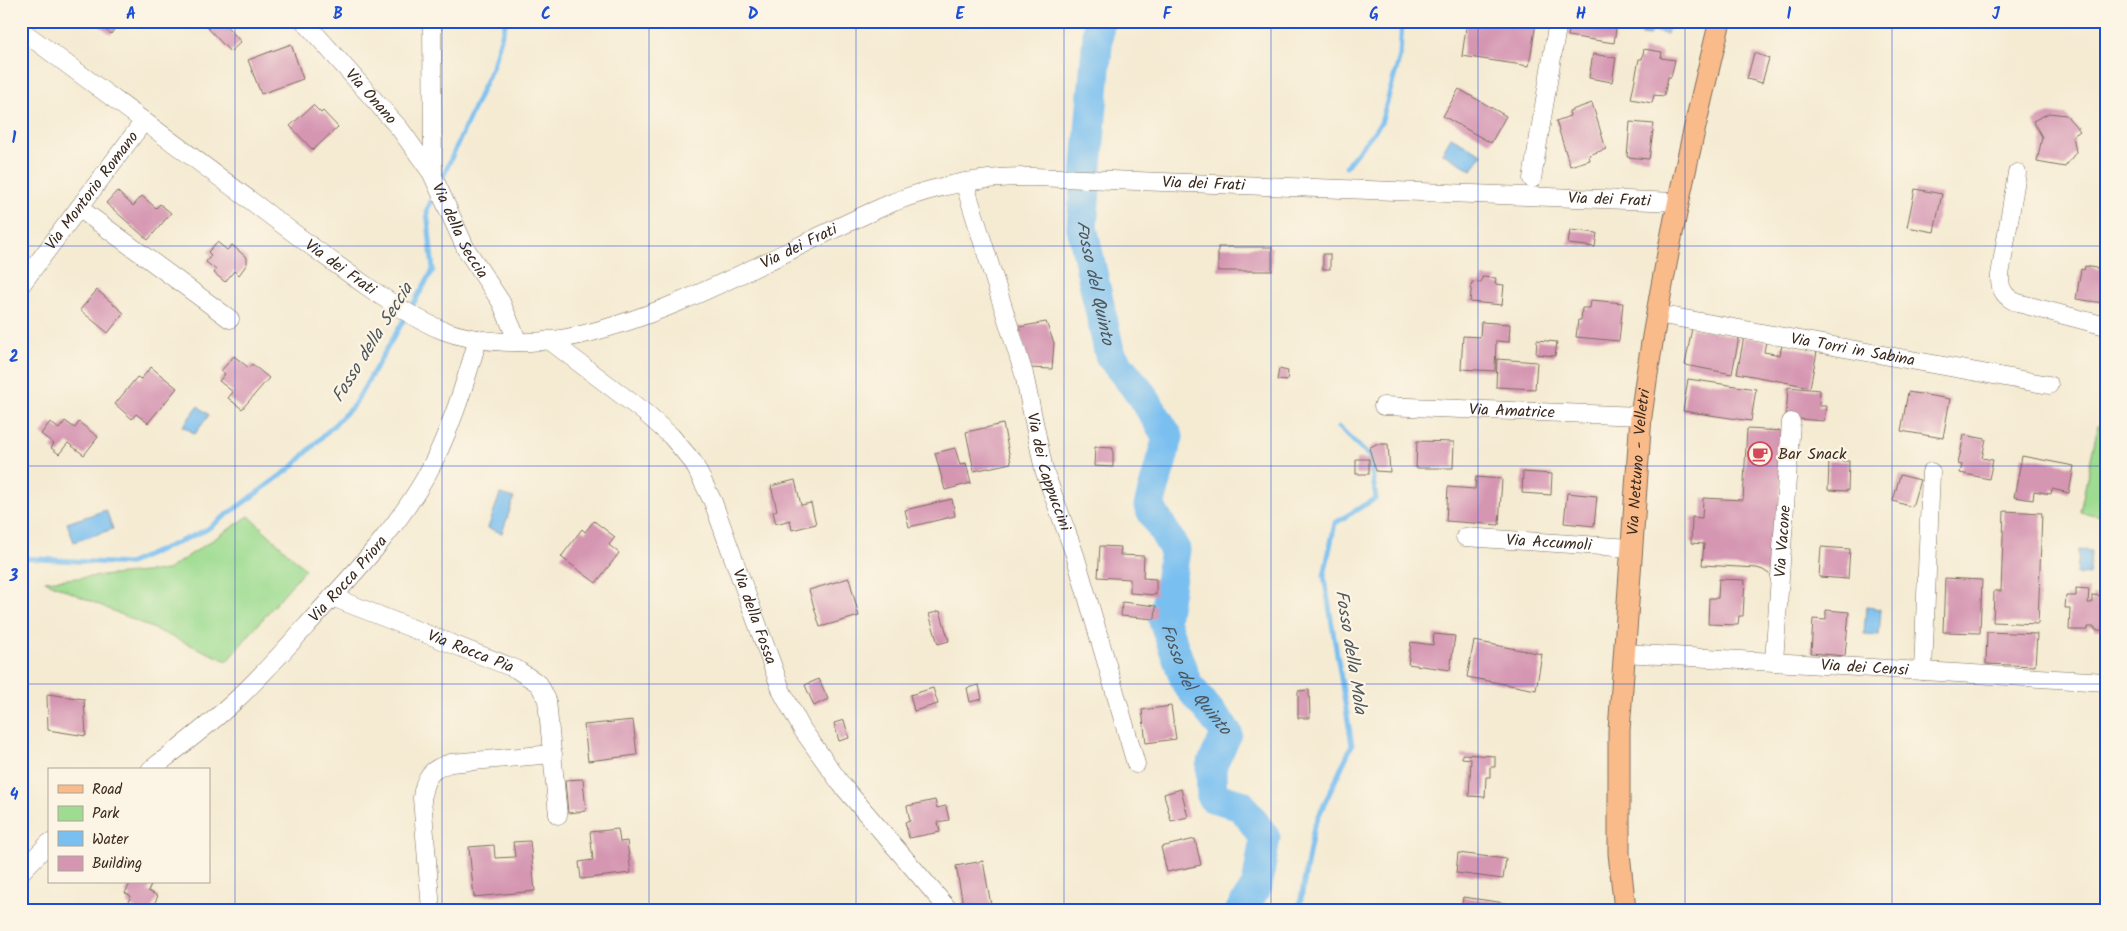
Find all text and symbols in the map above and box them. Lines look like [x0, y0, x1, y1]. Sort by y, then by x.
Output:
text: A [126, 2, 136, 27]
text: B [333, 2, 343, 27]
text: C [541, 2, 551, 27]
text: D [748, 2, 759, 27]
text: E [956, 2, 966, 27]
text: F [1163, 2, 1173, 27]
text: G [1369, 2, 1379, 27]
text: H [1576, 2, 1586, 27]
text: I [1787, 2, 1792, 27]
text: J [1992, 2, 2001, 27]
street label: Via Onano [339, 63, 403, 130]
text: 1 [12, 126, 17, 151]
street label: Via Montorio Romano [39, 126, 145, 256]
street label: Via dei Frati [1162, 169, 1247, 198]
street label: Via della Seccia [425, 179, 495, 284]
street label: Via dei Frati [1567, 185, 1652, 214]
street label: Via dei Frati [756, 216, 843, 276]
water label: Fosso del Quinto [1067, 220, 1122, 350]
street label: Via dei Frati [300, 233, 382, 302]
water label: Fosso della Seccia [325, 276, 422, 408]
street label: Via Torri in Sabina [1789, 326, 1917, 373]
text: 2 [9, 345, 19, 370]
street label: Via Nettuno - Velletri [1620, 386, 1657, 536]
street label: Via Amatrice [1468, 397, 1555, 425]
street label: Via dei Cappuccini [1020, 410, 1078, 535]
cafe icon: Bar Snack [1747, 441, 1773, 467]
place label: Bar Snack [1778, 442, 1847, 467]
street label: Via Vacone [1767, 504, 1798, 578]
street label: Via Accumoli [1505, 527, 1594, 558]
street label: Via Rocca Priora [303, 530, 394, 628]
text: 3 [9, 564, 19, 589]
street label: Via della Fossa [726, 565, 783, 668]
water label: Fosso della Mola [1326, 588, 1374, 718]
water label: Fosso del Quinto [1152, 620, 1239, 744]
street label: Via Rocca Pia [424, 623, 518, 680]
street label: Via dei Censi [1820, 652, 1910, 683]
legend [48, 768, 210, 884]
text: Road [92, 778, 123, 802]
text: 4 [10, 783, 19, 808]
text: Park [92, 802, 120, 826]
text: Water [92, 828, 129, 852]
text: Building [92, 852, 142, 876]

